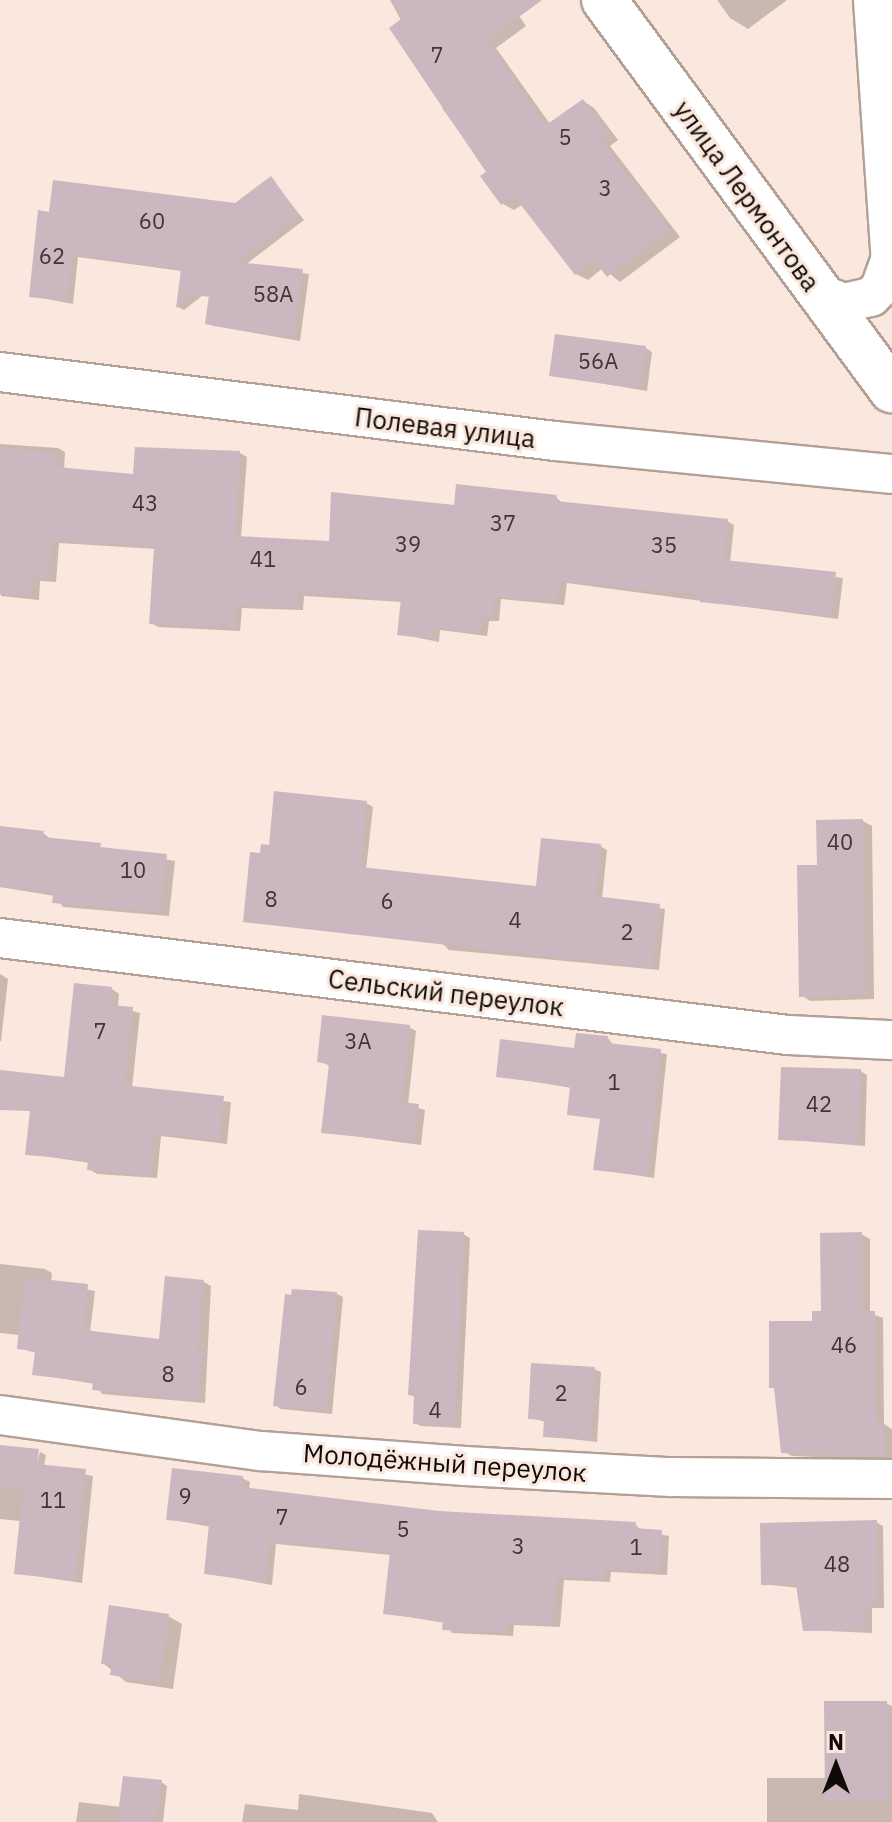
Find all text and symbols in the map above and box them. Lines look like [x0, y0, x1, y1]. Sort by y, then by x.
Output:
house number: 7 [430, 42, 444, 68]
street label: улица Лермонтова [667, 95, 827, 297]
house number: 5 [558, 124, 572, 150]
house number: 3 [598, 175, 612, 201]
house number: 60 [139, 208, 165, 234]
house number: 62 [39, 243, 65, 269]
house number: 58А [253, 281, 293, 307]
house number: 56А [578, 348, 618, 374]
street label: Полевая улица [353, 401, 537, 455]
house number: 43 [132, 490, 158, 516]
house number: 37 [490, 510, 516, 536]
house number: 39 [395, 531, 421, 557]
house number: 35 [651, 532, 677, 558]
house number: 41 [250, 546, 276, 572]
house number: 40 [827, 829, 853, 855]
house number: 10 [120, 857, 146, 883]
house number: 8 [264, 886, 278, 912]
house number: 6 [380, 888, 394, 914]
house number: 4 [508, 907, 522, 933]
house number: 2 [620, 919, 634, 945]
street label: Сельский переулок [326, 963, 566, 1023]
house number: 7 [93, 1018, 107, 1044]
house number: 3А [344, 1028, 372, 1054]
house number: 1 [607, 1069, 621, 1095]
house number: 42 [806, 1091, 832, 1117]
house number: 46 [831, 1332, 857, 1358]
house number: 8 [161, 1361, 175, 1387]
house number: 6 [294, 1374, 308, 1400]
house number: 2 [554, 1380, 568, 1406]
house number: 4 [428, 1397, 442, 1423]
street label: Молодёжный переулок [302, 1438, 588, 1488]
house number: 9 [178, 1483, 192, 1509]
house number: 11 [40, 1487, 66, 1513]
house number: 7 [275, 1504, 289, 1530]
house number: 5 [396, 1516, 410, 1542]
house number: 3 [511, 1533, 525, 1559]
house number: 1 [629, 1534, 643, 1560]
house number: 48 [824, 1551, 850, 1577]
north arrow [796, 1726, 876, 1806]
text: N [828, 1727, 844, 1756]

